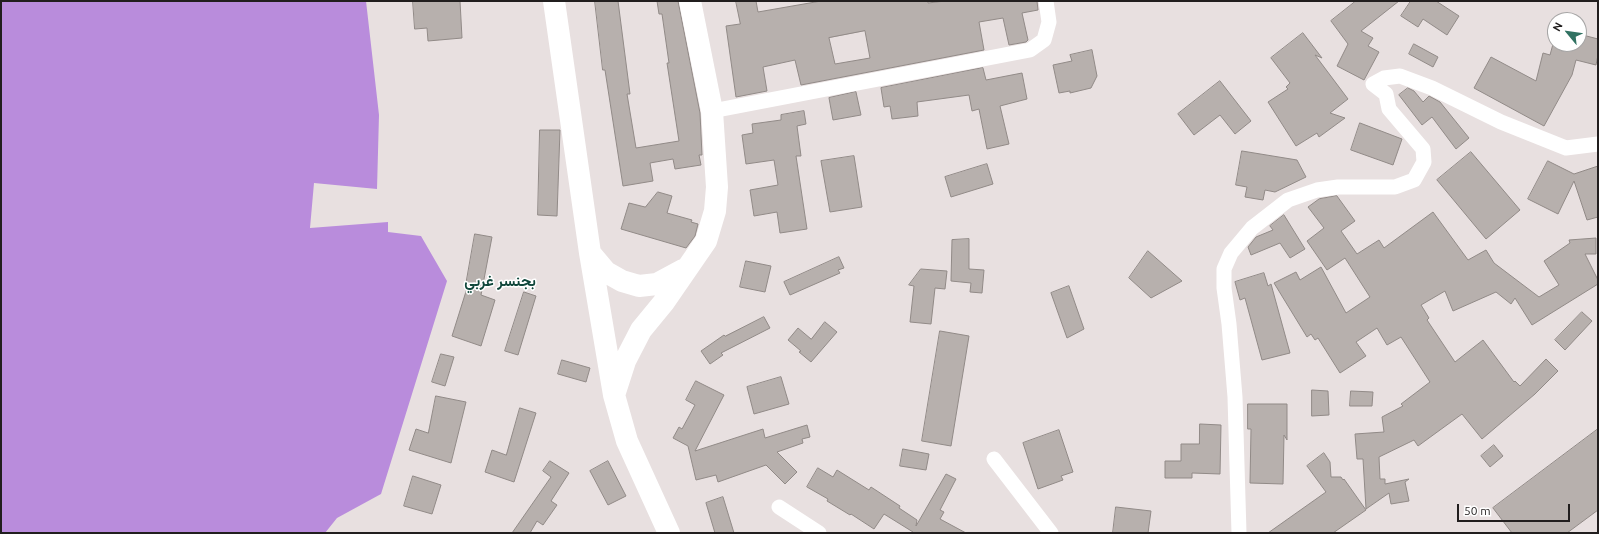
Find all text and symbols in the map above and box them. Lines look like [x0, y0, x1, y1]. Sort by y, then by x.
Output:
north arrow [1547, 12, 1587, 52]
text: N [1550, 20, 1565, 33]
district label: بجنسر غربي [464, 272, 536, 290]
scale bar [1459, 496, 1572, 522]
text: 50 m [1464, 504, 1491, 517]

